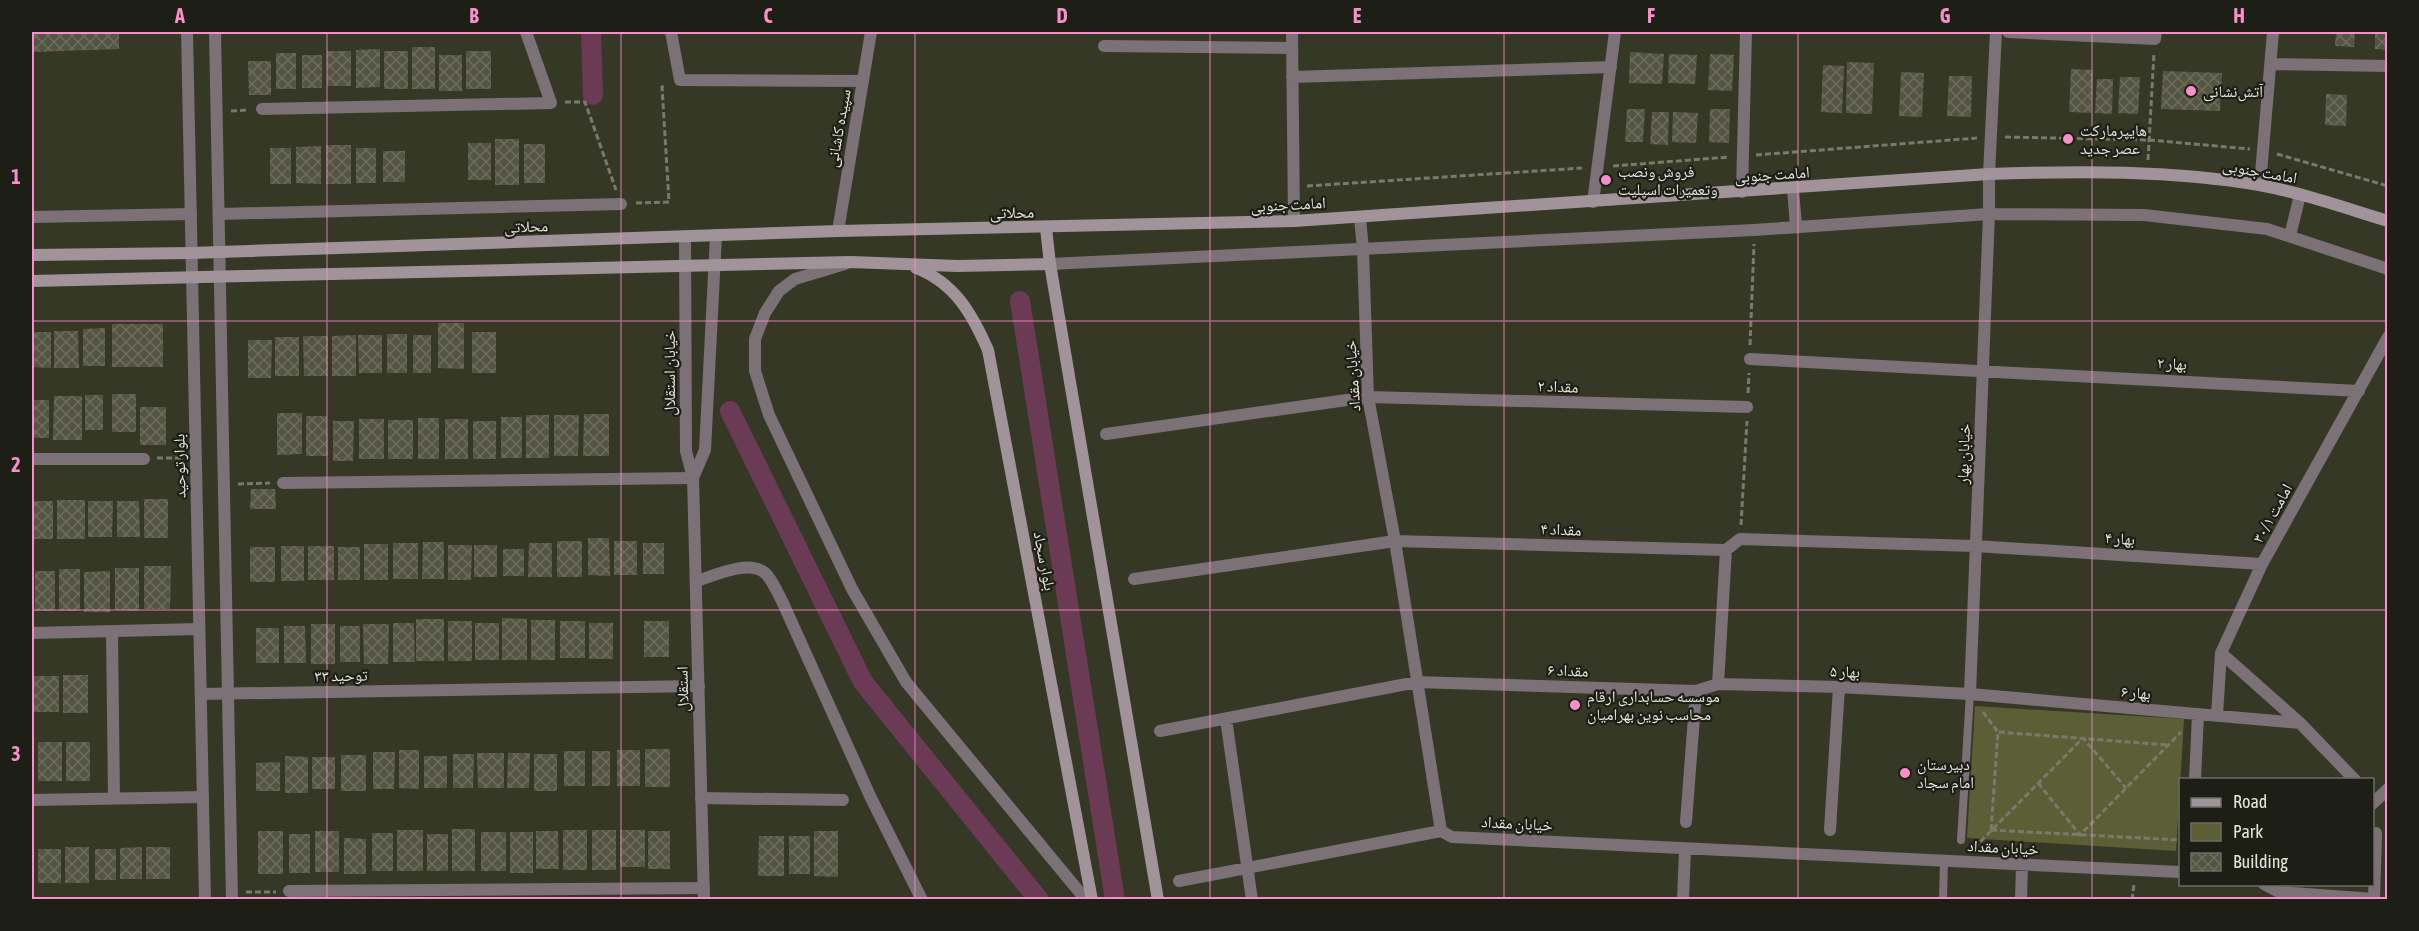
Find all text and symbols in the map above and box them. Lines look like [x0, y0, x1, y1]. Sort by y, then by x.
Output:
text: A [174, 4, 185, 27]
text: B [469, 4, 479, 27]
text: C [764, 4, 773, 27]
text: D [1056, 4, 1068, 27]
text: E [1353, 4, 1362, 27]
text: F [1647, 4, 1655, 27]
text: G [1940, 4, 1951, 27]
text: H [2233, 4, 2245, 27]
place label: آتش‌نشانی [2203, 82, 2264, 102]
marker: آتش‌نشانی [2184, 84, 2198, 98]
street label: سپیده کاشانی [822, 88, 856, 169]
place label: هایپرمارکت عصر جدید [2080, 121, 2147, 158]
marker: هایپرمارکت عصر جدید [2061, 132, 2075, 146]
street label: امامت جنوبی [2221, 156, 2299, 188]
place label: فروش ونصب وتعمیرات اسپلیت [1618, 162, 1718, 199]
street label: امامت جنوبی [1734, 162, 1810, 188]
text: 1 [11, 165, 21, 188]
marker: فروش ونصب وتعمیرات اسپلیت [1599, 173, 1613, 187]
street label: امامت جنوبی [1250, 193, 1326, 217]
street label: محلاتی [990, 203, 1034, 223]
street label: محلاتی [504, 216, 548, 238]
street label: خیابان استقلال [660, 330, 680, 416]
street label: خیابان مقداد [1341, 340, 1365, 412]
street label: بهار ۲ [2156, 353, 2188, 374]
street label: مقداد ۲ [1537, 376, 1579, 396]
street label: خیابان بهار [1953, 423, 1975, 486]
street label: بلوار توحید [169, 434, 190, 498]
text: 2 [11, 453, 21, 476]
street label: امامت ۳۰/۱ [2248, 480, 2296, 546]
street label: مقداد ۴ [1540, 519, 1582, 539]
street label: بهار ۴ [2104, 528, 2136, 549]
street label: بلوار سجاد [1029, 530, 1060, 592]
street label: مقداد ۶ [1547, 660, 1589, 680]
street label: بهار ۵ [1830, 661, 1860, 682]
street label: توحید ۳۳ [314, 666, 368, 685]
street label: استقلال [673, 666, 693, 712]
street label: بهار ۶ [2120, 682, 2152, 703]
place label: موسسه حسابداری ارقام محاسب نوین بهرامیان [1587, 687, 1720, 725]
marker: موسسه حسابداری ارقام محاسب نوین بهرامیان [1568, 698, 1582, 712]
text: 3 [11, 742, 21, 765]
place label: دبیرستان امام سجاد [1917, 755, 1974, 793]
marker: دبیرستان امام سجاد [1898, 766, 1912, 780]
legend [2179, 778, 2374, 886]
text: Road [2233, 791, 2267, 812]
street label: خیابان مقداد [1481, 812, 1553, 836]
text: Park [2233, 821, 2263, 842]
street label: خیابان مقداد [1967, 836, 2039, 860]
text: Building [2233, 851, 2288, 872]

